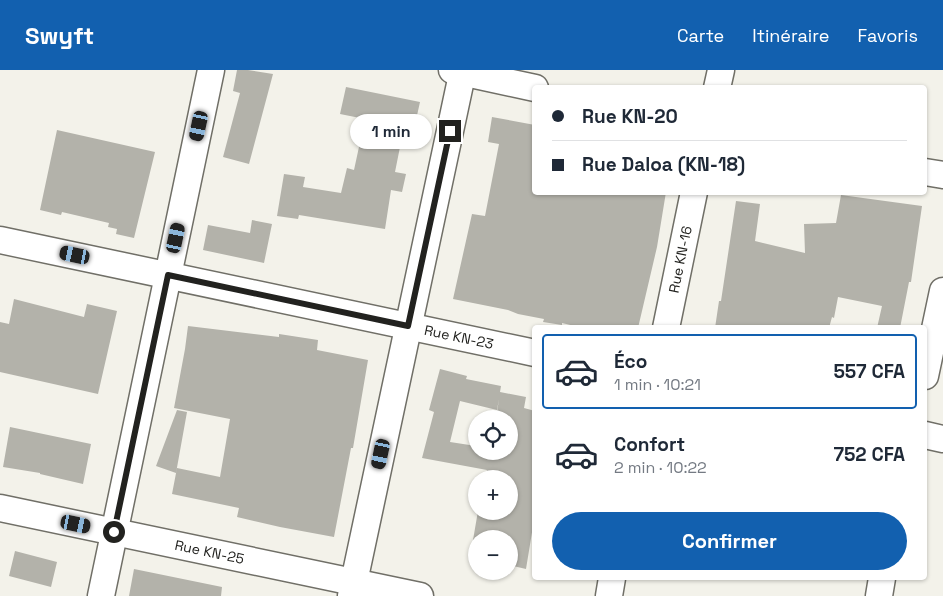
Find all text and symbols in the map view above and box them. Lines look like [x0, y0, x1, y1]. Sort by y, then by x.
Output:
text: Swyft [25, 20, 94, 51]
text: Carte [677, 24, 724, 47]
text: Itinéraire [752, 24, 829, 47]
text: Favoris [857, 24, 918, 47]
text: Rue KN-20 [582, 104, 678, 129]
car [188, 110, 209, 142]
callout: 1 min [350, 114, 432, 148]
route end [439, 120, 461, 142]
text: 1 min [371, 121, 411, 142]
text: Rue Daloa (KN-18) [582, 152, 745, 177]
car [165, 222, 186, 254]
street label: Rue KN-16 [664, 224, 696, 295]
car [58, 245, 91, 265]
street label: Rue KN-23 [423, 321, 495, 353]
icon: car [554, 349, 599, 394]
text: Éco [614, 349, 647, 374]
text: 557 CFA [833, 359, 905, 384]
text: 1 min · 10:21 [614, 374, 701, 395]
map controls [468, 410, 518, 580]
button: locate [468, 410, 518, 460]
icon: car [554, 432, 599, 477]
text: Confort [614, 432, 685, 457]
car [370, 438, 391, 470]
text: 752 CFA [834, 442, 905, 467]
text: 2 min · 10:22 [614, 457, 707, 478]
button: + [468, 470, 518, 520]
button: Confirmer [552, 512, 907, 570]
car [59, 514, 92, 534]
route start [103, 521, 125, 543]
button: − [468, 530, 518, 580]
street label: Rue KN-25 [173, 536, 246, 568]

